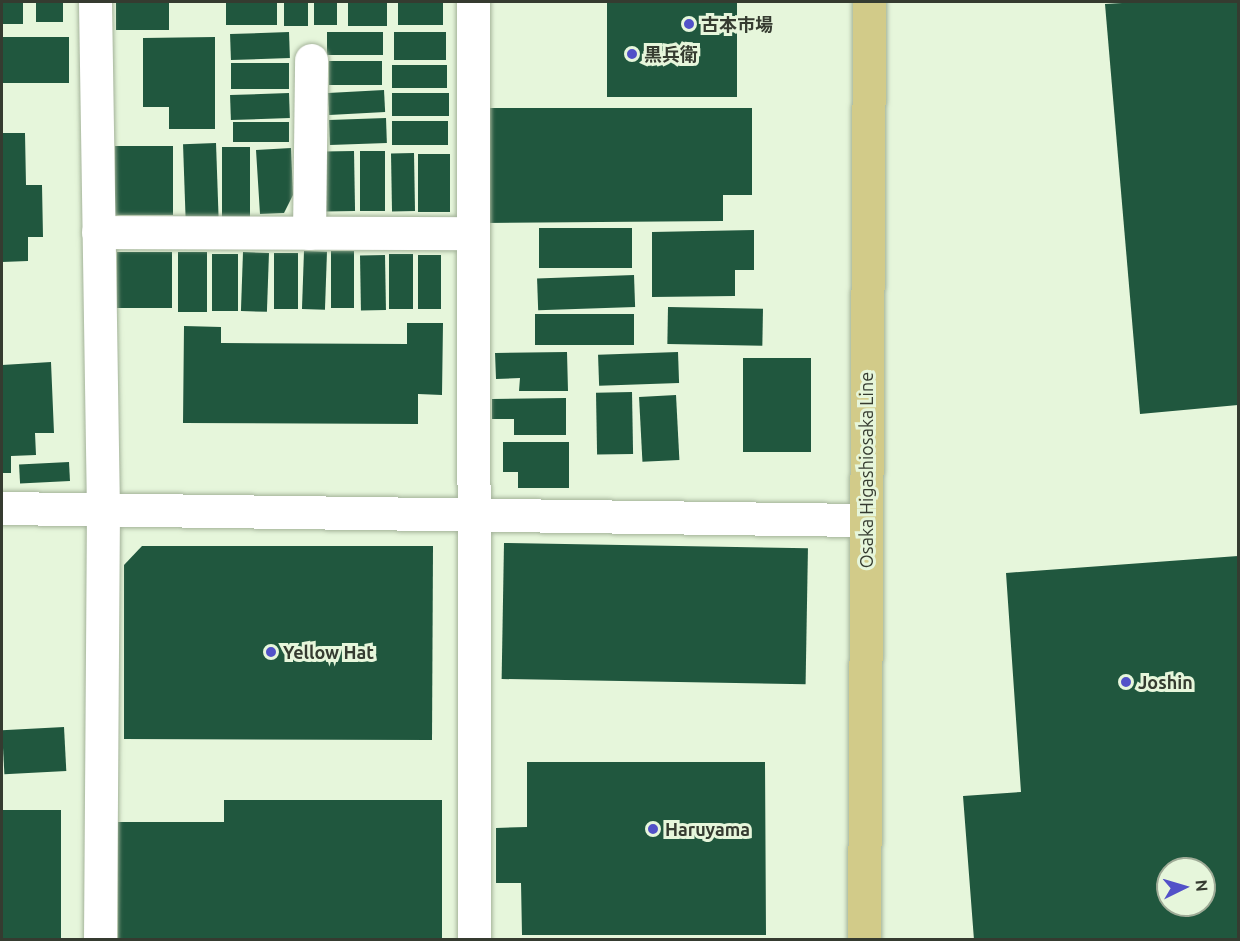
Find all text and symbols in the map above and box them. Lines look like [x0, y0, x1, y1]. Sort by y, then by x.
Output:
place label: 古本市場 [701, 13, 773, 35]
marker: 古本市場 [682, 17, 696, 31]
place label: 黒兵衛 [644, 43, 698, 65]
marker: 黒兵衛 [625, 47, 639, 61]
street label: Osaka Higashiosaka Line [855, 372, 877, 568]
place label: Yellow Hat [283, 641, 374, 663]
marker: Yellow Hat [264, 645, 278, 659]
place label: Joshin [1138, 671, 1193, 693]
marker: Joshin [1119, 675, 1133, 689]
place label: Haruyama [665, 818, 750, 840]
marker: Haruyama [646, 822, 660, 836]
north arrow [1156, 857, 1216, 917]
text: N [1192, 879, 1211, 892]

